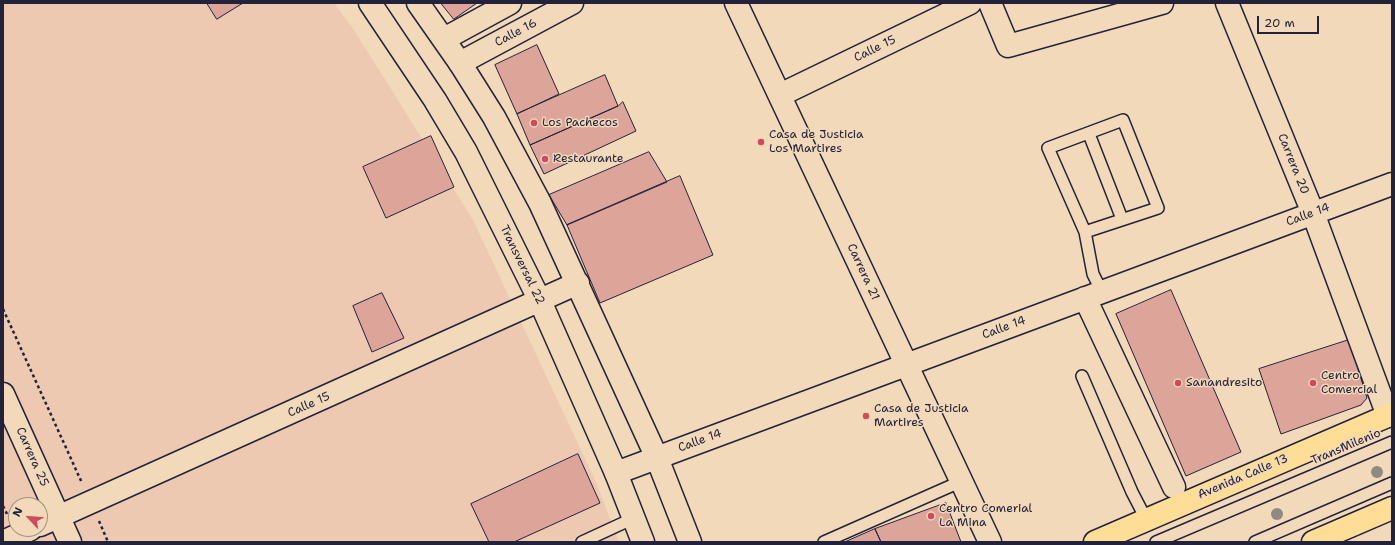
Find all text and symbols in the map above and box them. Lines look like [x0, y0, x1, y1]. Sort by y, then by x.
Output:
scale bar [1259, 8, 1321, 34]
text: 20 m [1264, 15, 1295, 31]
street label: Calle 16 [492, 16, 540, 50]
street label: Calle 15 [852, 33, 898, 65]
place label: Los Pachecos [542, 116, 618, 130]
marker: Los Pachecos [529, 118, 539, 128]
place label: Casa de Justicia Los Martires [769, 128, 864, 156]
street label: Carrera 20 [1274, 132, 1312, 196]
marker: Casa de Justicia Los Martires [756, 137, 766, 147]
place label: Restaurante [553, 152, 624, 166]
marker: Restaurante [540, 154, 550, 164]
street label: Calle 14 [1284, 200, 1332, 230]
street label: Transversal 22 [497, 223, 547, 307]
street label: Carrera 21 [844, 241, 882, 303]
street label: Calle 14 [980, 313, 1028, 343]
place label: Centro Comercial [1321, 369, 1377, 397]
place label: Sanandresito [1186, 376, 1262, 390]
marker: Sanandresito [1173, 378, 1183, 388]
marker: Centro Comercial [1308, 378, 1318, 388]
street label: Calle 15 [286, 389, 332, 421]
place label: Casa de Justicia Martires [874, 402, 969, 430]
marker: Casa de Justicia Martires [861, 411, 871, 421]
street label: Carrera 25 [13, 425, 51, 489]
street label: Calle 14 [676, 426, 724, 456]
street label: TransMilenio [1309, 426, 1383, 468]
street label: Avenida Calle 13 [1196, 452, 1290, 502]
north arrow [8, 497, 48, 537]
place label: Centro Comerial La Mina [939, 502, 1032, 530]
text: N [9, 505, 26, 519]
marker: Centro Comerial La Mina [926, 511, 936, 521]

